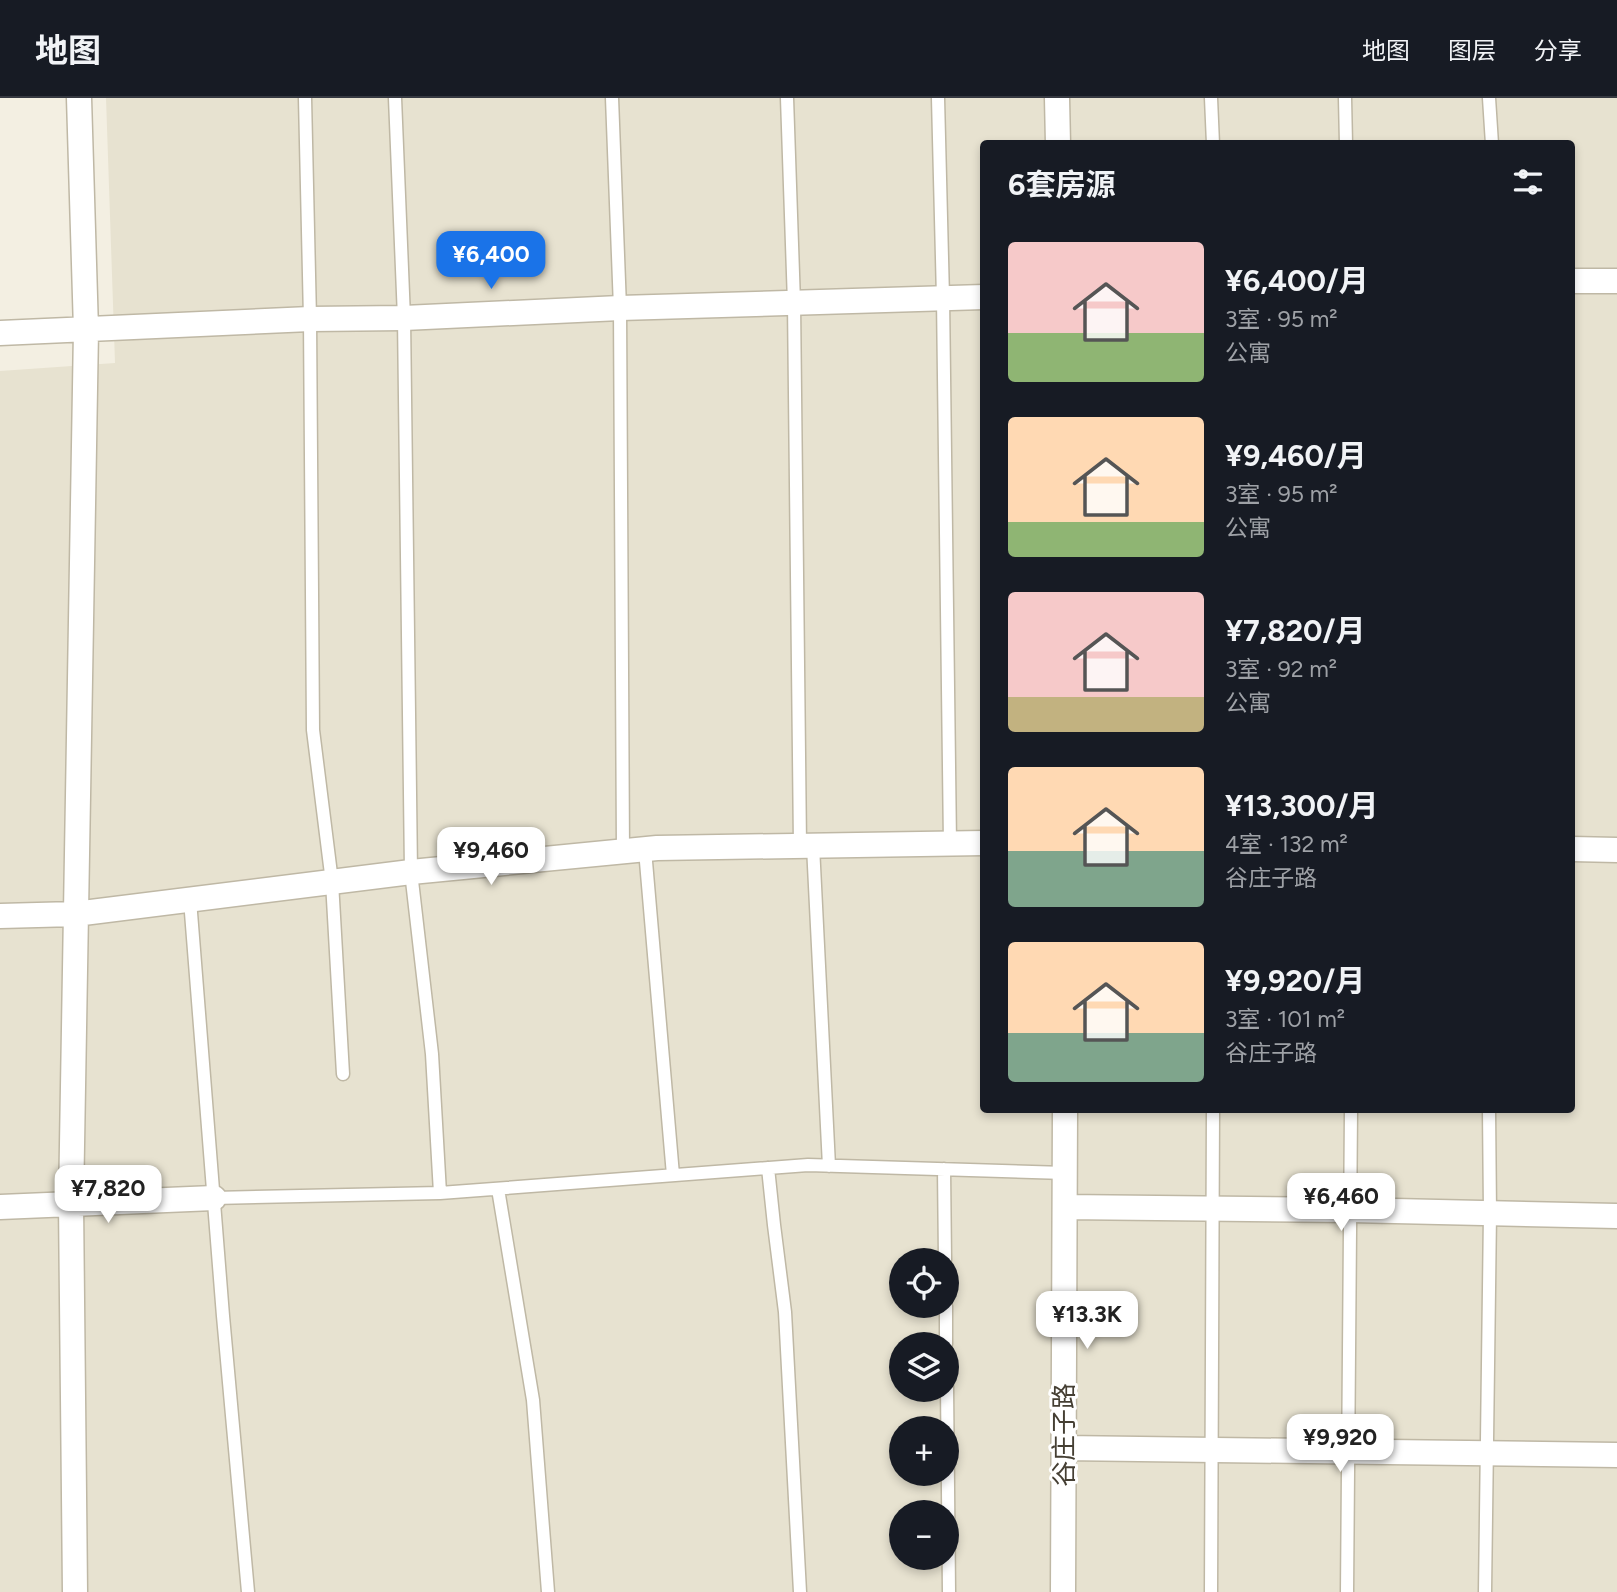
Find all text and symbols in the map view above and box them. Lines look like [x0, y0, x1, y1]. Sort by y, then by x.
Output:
text: 地图 [35, 31, 101, 70]
text: 地图 [1362, 36, 1410, 65]
text: 图层 [1448, 36, 1496, 65]
text: 分享 [1534, 36, 1582, 65]
icon: filters [1509, 163, 1547, 201]
text: 6套房源 [1008, 166, 1115, 203]
pin: ¥6,400 [434, 232, 548, 291]
text: ¥6,400 [452, 240, 530, 268]
text: ¥6,400/月 [1225, 262, 1369, 299]
icon: home [1064, 270, 1148, 354]
text: 3室 · 95 m² [1225, 305, 1338, 333]
text: 公寓 [1225, 339, 1271, 367]
text: ¥9,460/月 [1225, 437, 1367, 474]
icon: home [1064, 445, 1148, 529]
text: 3室 · 95 m² [1225, 480, 1338, 508]
text: 公寓 [1225, 514, 1271, 542]
text: ¥7,820/月 [1225, 612, 1365, 649]
icon: home [1064, 620, 1148, 704]
text: 3室 · 92 m² [1225, 655, 1337, 683]
text: 公寓 [1225, 689, 1271, 717]
text: ¥13,300/月 [1225, 787, 1378, 824]
icon: home [1064, 795, 1148, 879]
pin: ¥9,460 [434, 828, 548, 887]
text: 4室 · 132 m² [1225, 830, 1348, 858]
text: ¥9,460 [453, 836, 529, 864]
text: 谷庄子路 [1225, 864, 1317, 892]
text: ¥9,920/月 [1225, 962, 1365, 999]
icon: home [1064, 970, 1148, 1054]
text: 3室 · 101 m² [1225, 1005, 1345, 1033]
text: 谷庄子路 [1225, 1039, 1317, 1067]
pin: ¥7,820 [51, 1166, 165, 1225]
text: ¥7,820 [71, 1174, 145, 1202]
pin: ¥6,460 [1284, 1174, 1398, 1233]
text: ¥6,460 [1303, 1182, 1379, 1210]
map controls [889, 1248, 959, 1570]
button: locate [889, 1248, 959, 1318]
pin: ¥13.3K [1030, 1292, 1144, 1351]
text: ¥13.3K [1052, 1300, 1122, 1328]
button: layers [889, 1332, 959, 1402]
street label: 谷庄子路 [1048, 1383, 1080, 1487]
pin: ¥9,920 [1283, 1414, 1397, 1474]
button: + [889, 1416, 959, 1486]
text: ¥9,920 [1303, 1423, 1377, 1451]
button: − [889, 1500, 959, 1570]

